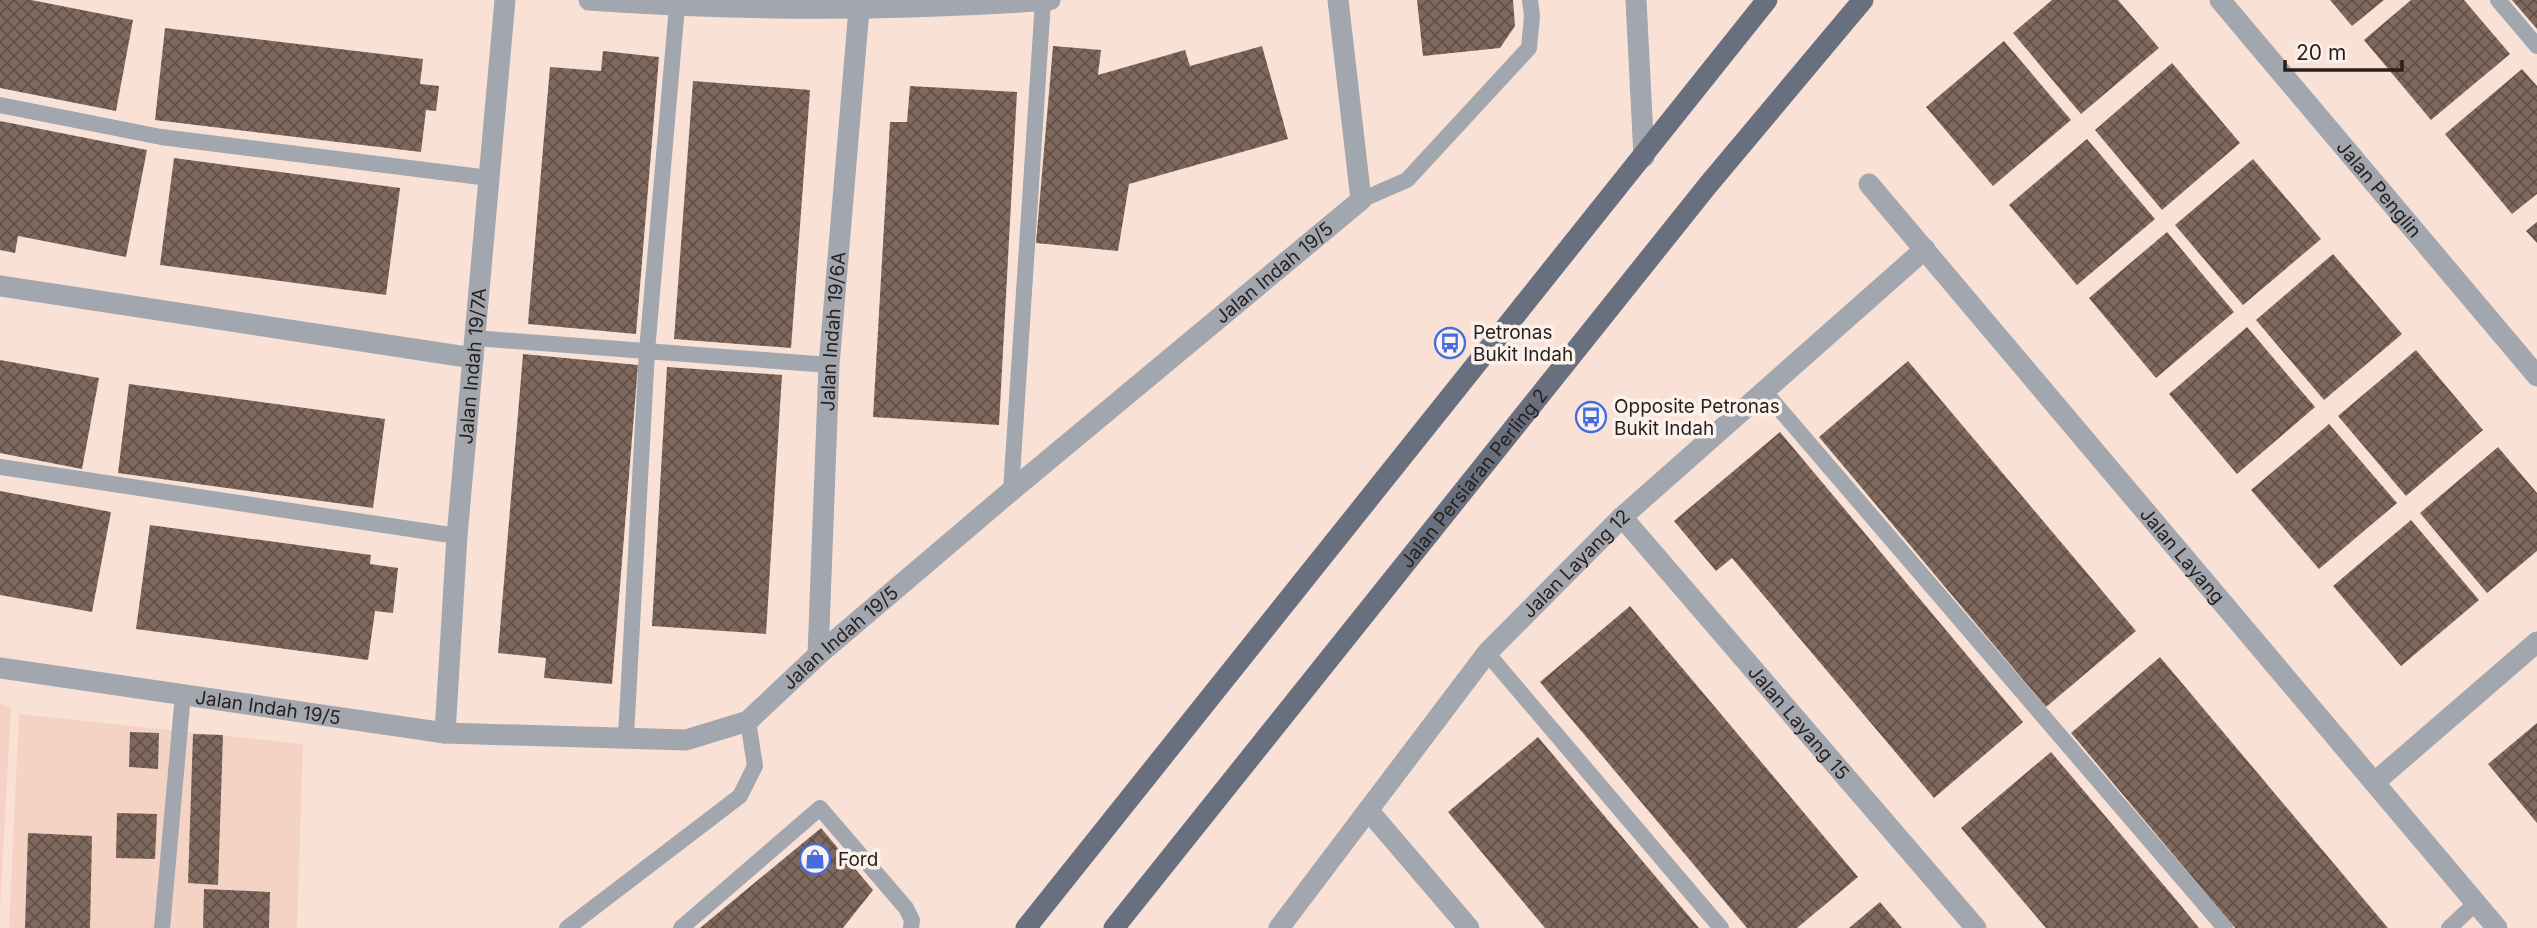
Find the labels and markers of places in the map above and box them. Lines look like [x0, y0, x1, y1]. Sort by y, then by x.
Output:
place label: Petronas Bukit Indah [1473, 321, 1573, 366]
bus stop icon: Petronas Bukit Indah [1433, 326, 1467, 360]
place label: Opposite Petronas Bukit Indah [1614, 395, 1780, 440]
bus stop icon: Opposite Petronas Bukit Indah [1574, 400, 1608, 434]
shop icon: Ford [798, 842, 832, 876]
place label: Ford [838, 848, 878, 871]

